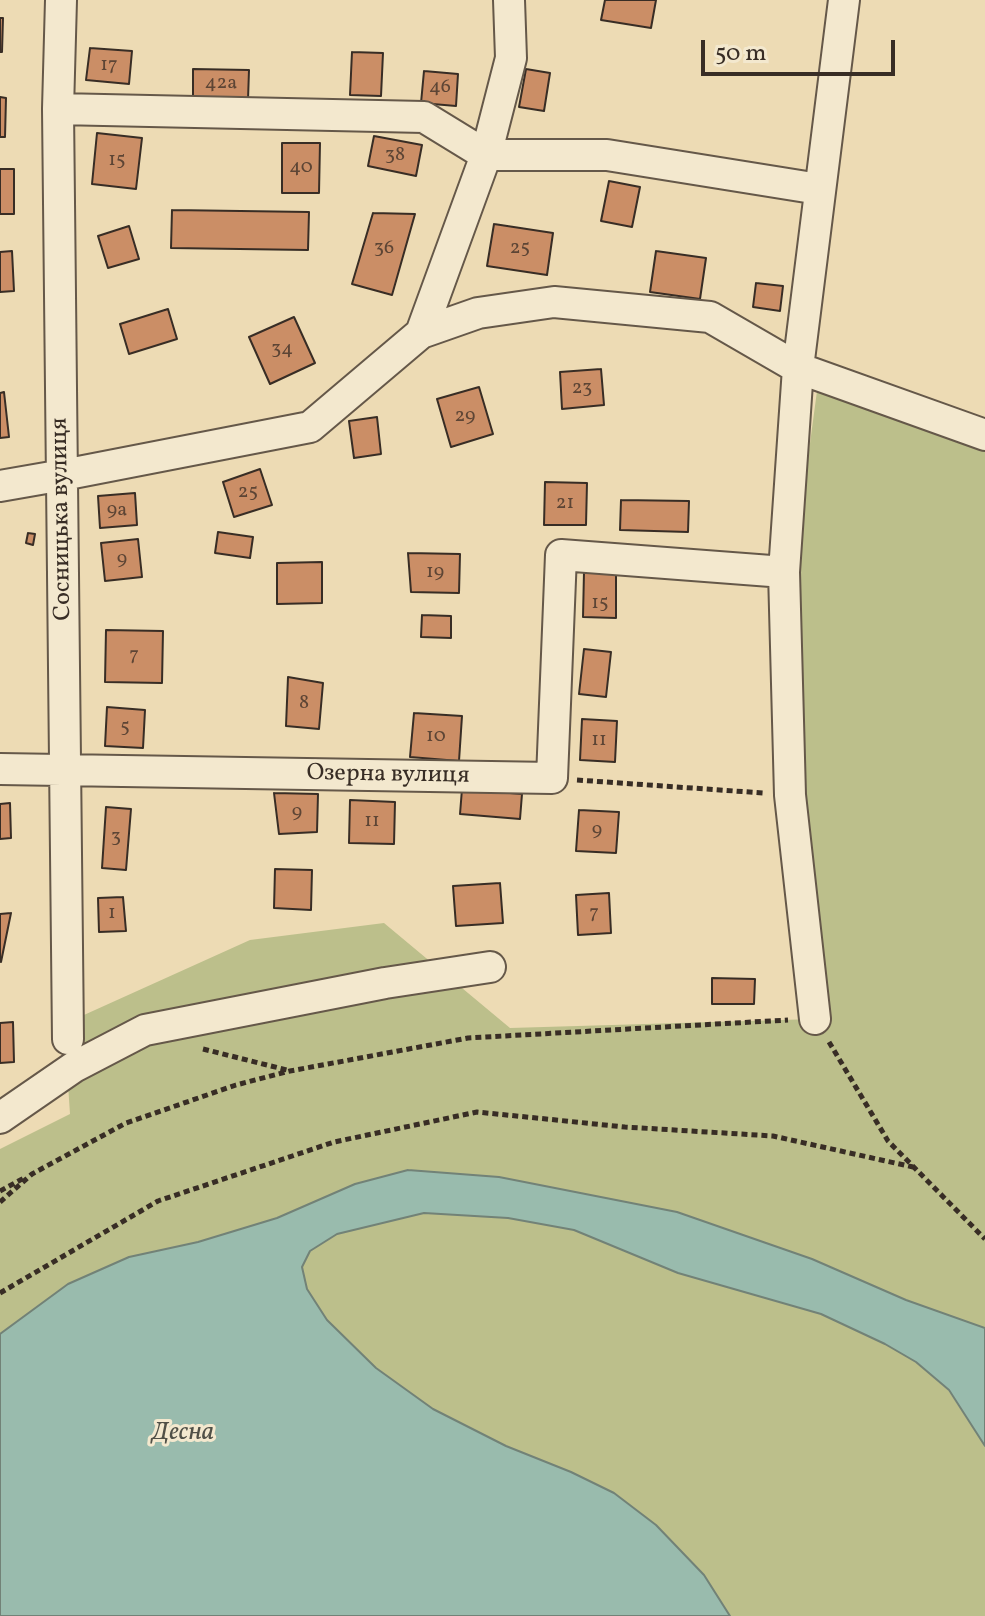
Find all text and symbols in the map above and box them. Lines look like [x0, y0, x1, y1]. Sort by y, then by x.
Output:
scale bar [705, 24, 899, 74]
text: 50 m [715, 37, 767, 71]
house number: 17 [100, 54, 118, 78]
house number: 42а [205, 72, 237, 96]
house number: 46 [429, 76, 451, 100]
house number: 38 [385, 144, 405, 168]
house number: 15 [108, 149, 126, 173]
house number: 40 [289, 156, 313, 180]
house number: 36 [374, 237, 394, 261]
house number: 25 [510, 237, 530, 261]
house number: 34 [271, 338, 293, 362]
house number: 23 [572, 377, 592, 401]
house number: 29 [455, 405, 475, 429]
street label: Сосницька вулиця [47, 417, 79, 621]
house number: 25 [238, 481, 258, 505]
house number: 21 [556, 492, 574, 516]
house number: 9а [107, 499, 127, 523]
house number: 9 [117, 548, 127, 572]
house number: 19 [426, 561, 444, 585]
house number: 15 [591, 592, 609, 616]
house number: 7 [129, 644, 139, 668]
house number: 8 [299, 692, 309, 716]
house number: 5 [120, 716, 130, 740]
house number: 10 [426, 725, 446, 749]
house number: 11 [591, 729, 607, 753]
street label: Озерна вулиця [306, 760, 470, 792]
house number: 9 [292, 801, 302, 825]
house number: 11 [364, 810, 380, 834]
house number: 9 [592, 819, 602, 843]
house number: 3 [111, 826, 121, 850]
house number: 1 [108, 902, 116, 926]
house number: 7 [589, 902, 599, 926]
water label: Десна [152, 1418, 214, 1450]

